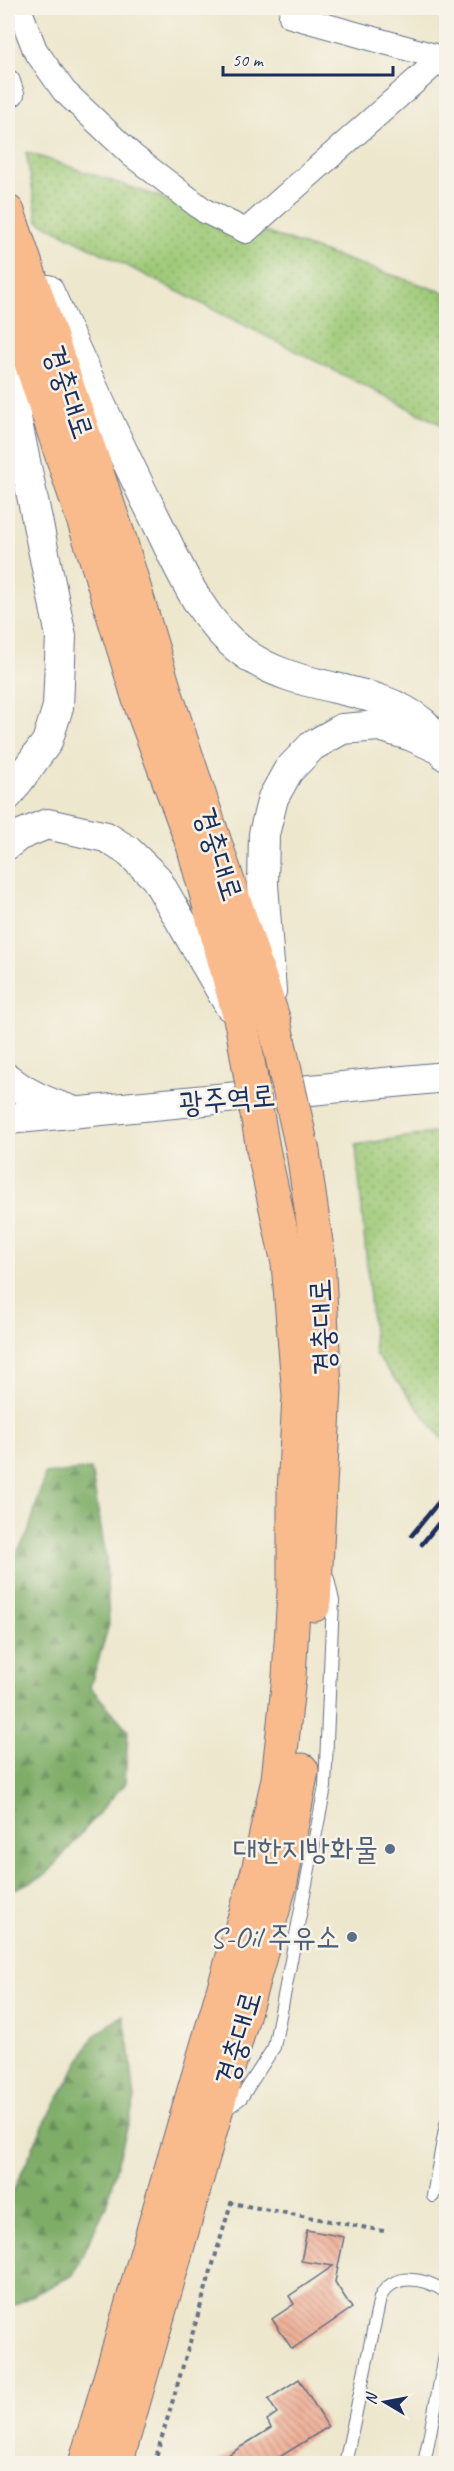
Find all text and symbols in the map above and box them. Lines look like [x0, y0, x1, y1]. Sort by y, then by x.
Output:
scale bar [223, 39, 392, 77]
text: 50 m [232, 49, 265, 71]
street label: 경충대로 [35, 340, 103, 444]
street label: 경충대로 [186, 802, 252, 906]
street label: 광주역로 [177, 1076, 277, 1122]
street label: 경충대로 [300, 1278, 344, 1376]
place label: 대한지방화물 [233, 1830, 378, 1868]
marker: 대한지방화물 [383, 1842, 397, 1856]
place label: S-Oil 주유소 [210, 1918, 340, 1956]
marker: S-Oil 주유소 [345, 1930, 359, 1944]
street label: 경충대로 [206, 1986, 270, 2090]
north arrow [355, 2372, 415, 2432]
text: N [361, 2390, 382, 2406]

